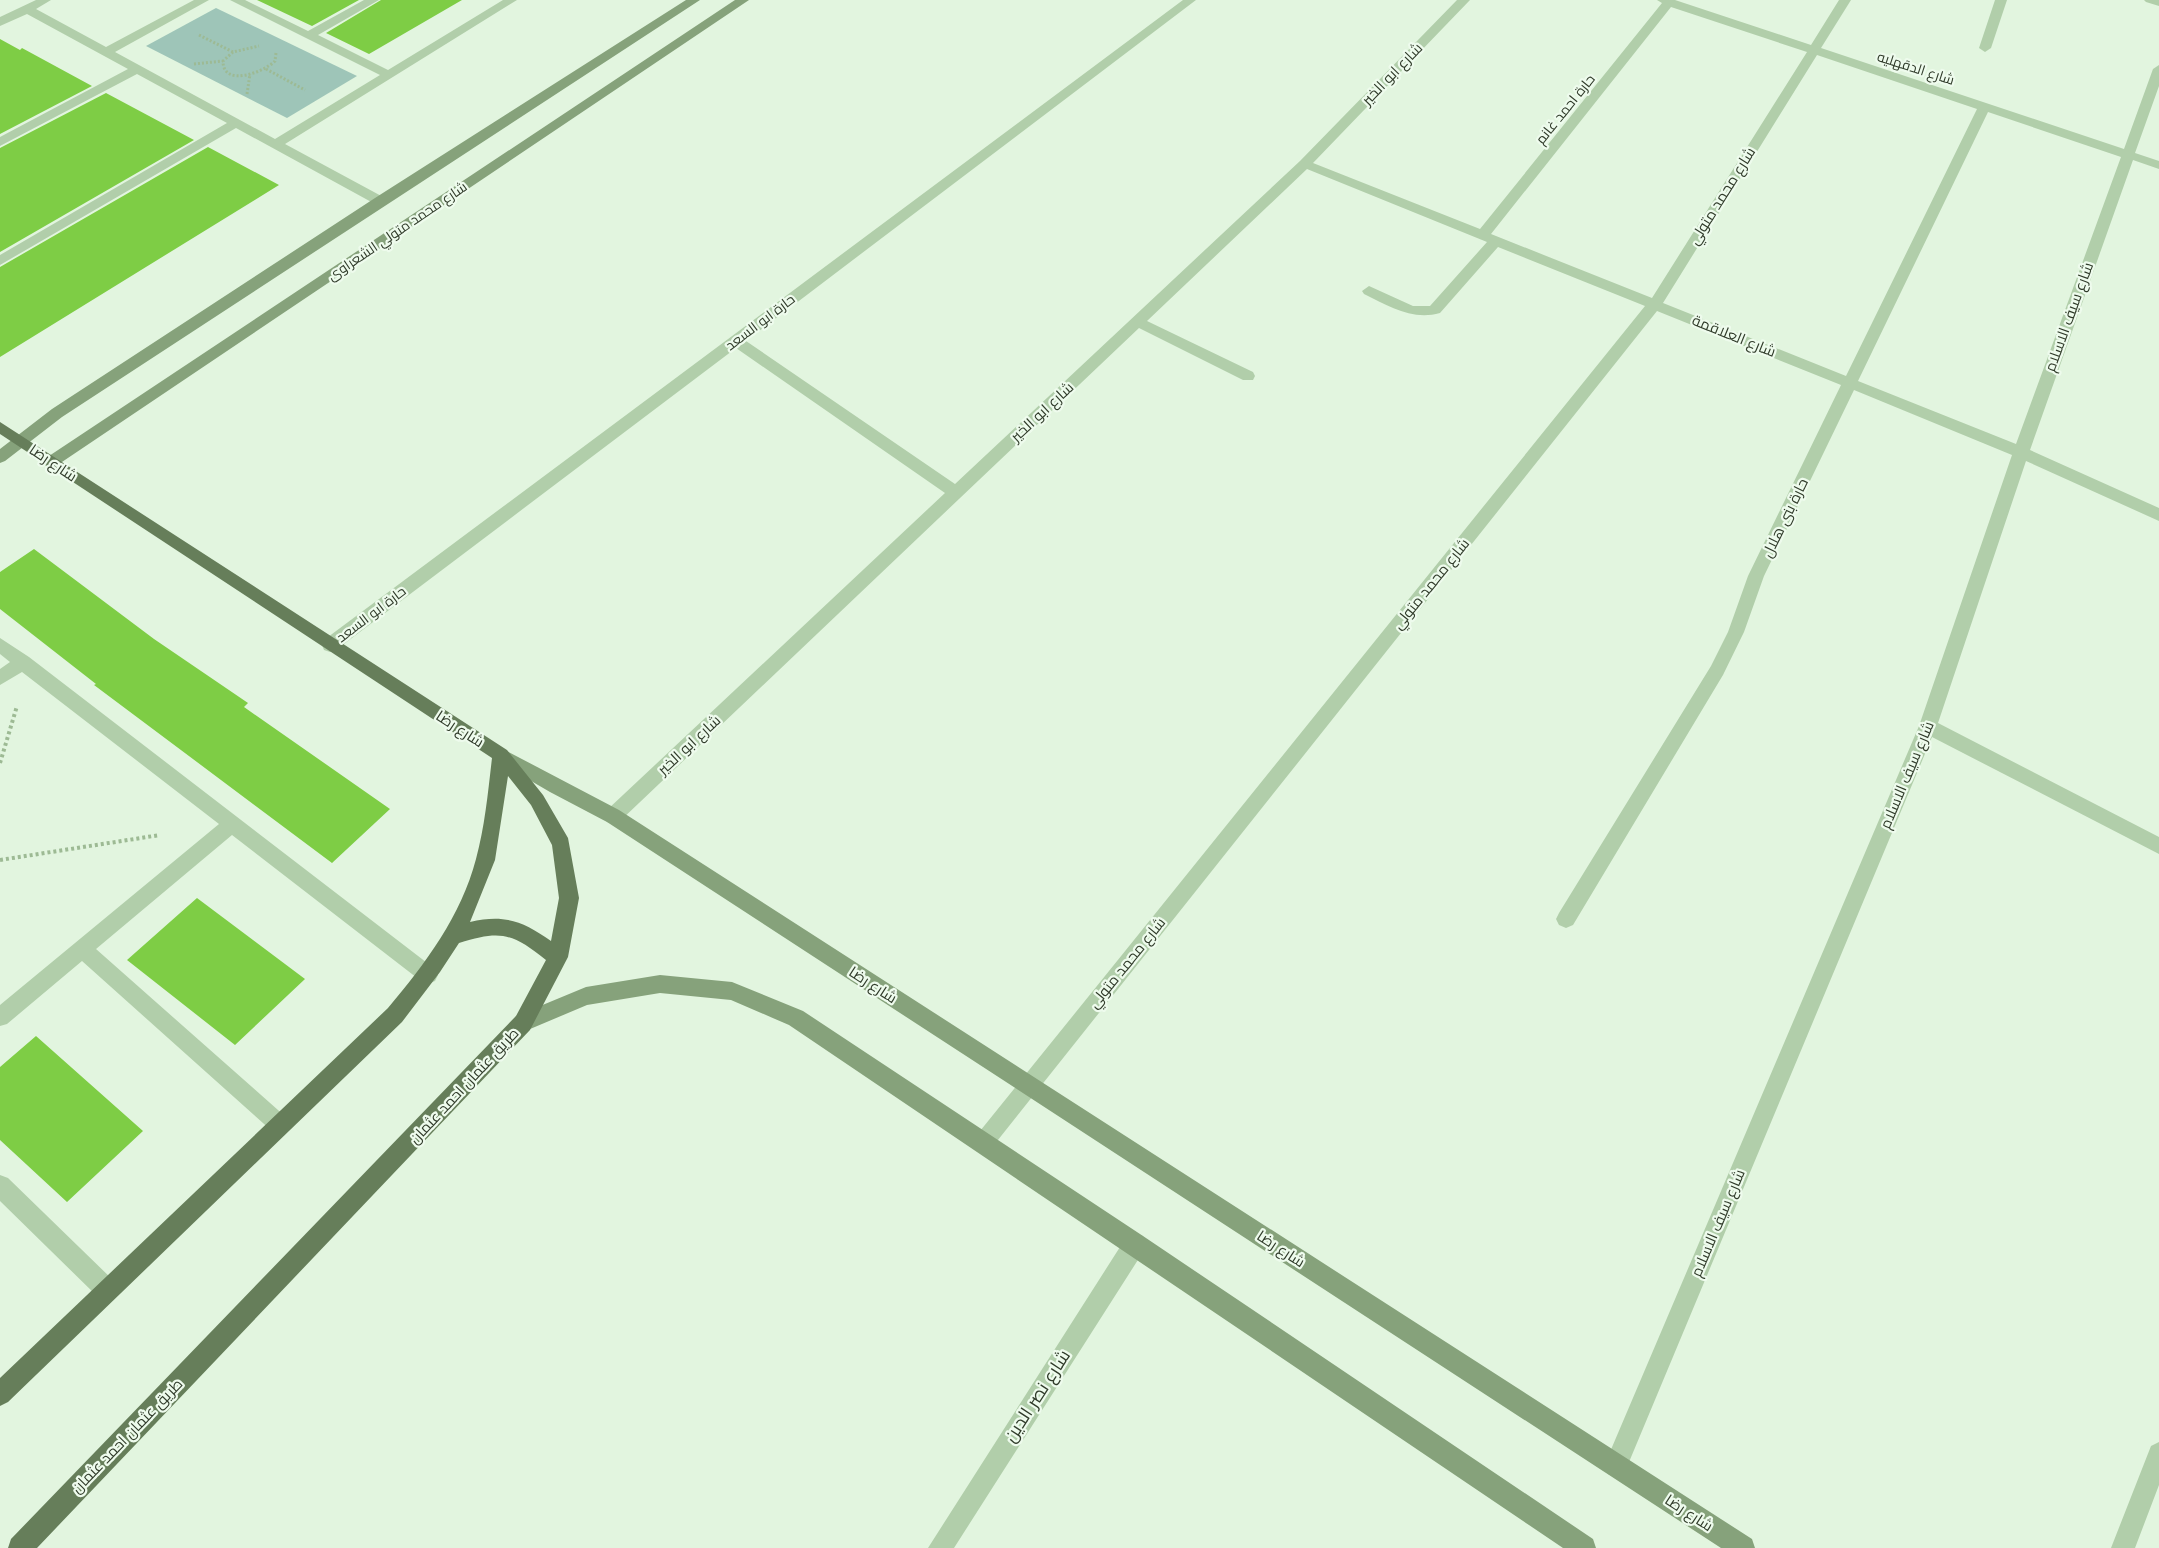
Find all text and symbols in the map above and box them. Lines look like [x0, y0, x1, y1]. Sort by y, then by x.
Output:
street label: شارع ابو الخير [1356, 38, 1428, 111]
street label: شارع الدقهليه [1875, 47, 1957, 89]
street label: حارة احمد غانم [1531, 70, 1600, 148]
street label: شارع محمد متولي [1684, 143, 1762, 250]
street label: شارع محمد متولي الشعراوى [324, 177, 472, 287]
street label: شارع سيف الاسلام [2040, 259, 2099, 375]
street label: حارة ابو السعد [722, 290, 798, 354]
street label: شارع العلاقمة [1689, 310, 1779, 363]
street label: شارع ابو الخير [1005, 377, 1079, 448]
street label: شارع رضا [25, 440, 81, 487]
street label: حارة بنى هلال [1757, 475, 1813, 561]
street label: شارع محمد متولي [1388, 534, 1475, 635]
street label: حارة ابو السعد [333, 582, 409, 646]
street label: شارع رضا [432, 706, 488, 753]
street label: شارع ابو الخير [652, 710, 726, 781]
street label: شارع سيف الاسلام [1875, 718, 1940, 832]
street label: شارع محمد متولي [1084, 913, 1171, 1014]
street label: شارع رضا [845, 962, 901, 1009]
street label: طريق عثمان احمد عثمان [405, 1024, 523, 1148]
street label: شارع سيف الاسلام [1686, 1166, 1751, 1280]
street label: شارع رضا [1253, 1226, 1309, 1273]
street label: شارع نصر الدين [999, 1346, 1076, 1447]
street label: طريق عثمان احمد عثمان [67, 1374, 187, 1498]
street label: شارع رضا [1661, 1490, 1717, 1537]

